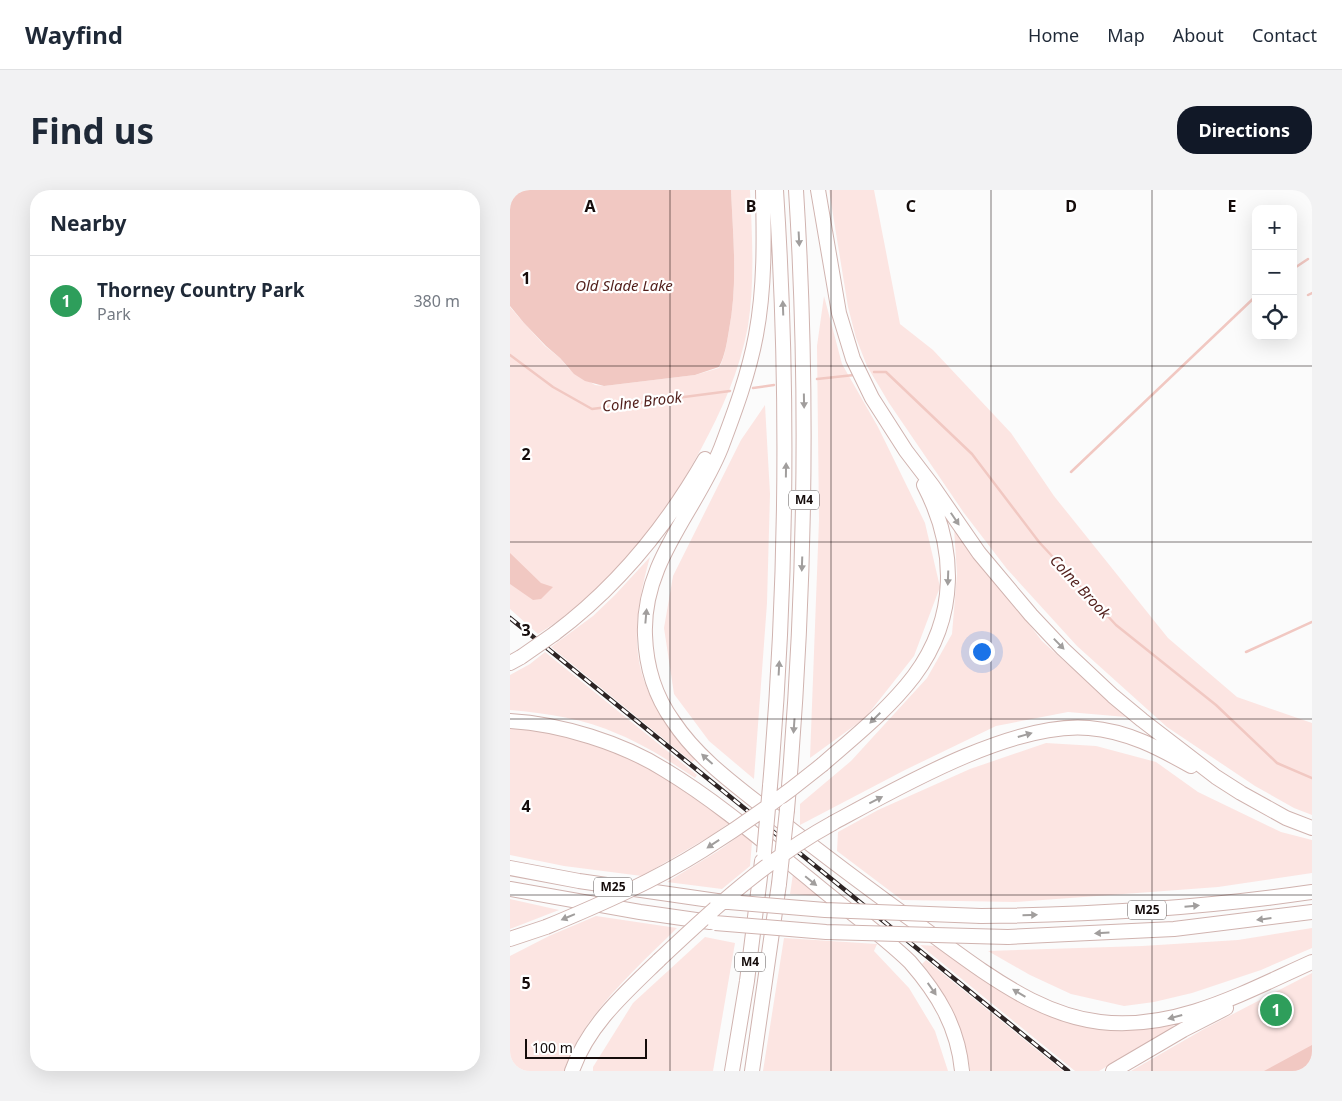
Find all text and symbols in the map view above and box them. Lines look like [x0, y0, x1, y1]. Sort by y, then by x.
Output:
text: Wayfind [25, 18, 123, 51]
text: Home [1028, 23, 1079, 47]
text: Map [1107, 23, 1145, 47]
text: About [1173, 23, 1224, 47]
text: Contact [1252, 23, 1317, 47]
button: Directions [1177, 106, 1312, 154]
text: Find us [30, 107, 154, 154]
text: A [584, 195, 596, 217]
text: B [746, 195, 756, 217]
text: C [906, 195, 916, 217]
text: D [1065, 195, 1077, 217]
text: E [1228, 195, 1237, 217]
map controls [1252, 205, 1297, 340]
button: + [1252, 205, 1297, 250]
text: Nearby [50, 209, 126, 237]
one-way arrow [795, 231, 803, 247]
button: − [1252, 250, 1297, 295]
text: 1 [521, 267, 531, 289]
water label: Old Slade Lake [575, 275, 673, 295]
text: Thorney Country Park [97, 277, 305, 303]
text: 1 [61, 290, 71, 312]
text: 380 m [413, 290, 460, 312]
button: locate [1252, 295, 1297, 340]
one-way arrow [779, 300, 787, 316]
text: Park [97, 303, 131, 325]
water label: Colne Brook [601, 386, 683, 416]
one-way arrow [800, 393, 808, 409]
text: 2 [521, 443, 531, 465]
one-way arrow [782, 462, 790, 478]
road number: M4 [789, 490, 819, 510]
one-way arrow [950, 512, 960, 525]
water label: Colne Brook [1046, 550, 1116, 623]
one-way arrow [798, 556, 806, 572]
one-way arrow [944, 571, 952, 587]
one-way arrow [642, 607, 650, 623]
text: 3 [521, 619, 531, 641]
one-way arrow [1053, 637, 1065, 649]
your location [969, 639, 995, 665]
one-way arrow [776, 659, 784, 675]
one-way arrow [869, 712, 881, 724]
one-way arrow [790, 718, 798, 734]
one-way arrow [1017, 731, 1032, 739]
one-way arrow [700, 754, 713, 765]
text: 4 [521, 795, 531, 817]
one-way arrow [869, 796, 883, 804]
one-way arrow [706, 839, 720, 849]
one-way arrow [804, 875, 817, 886]
road number: M25 [594, 878, 632, 896]
road number: M25 [1128, 900, 1166, 920]
one-way arrow [1184, 902, 1200, 910]
one-way arrow [1022, 911, 1038, 919]
one-way arrow [561, 914, 575, 922]
one-way arrow [1255, 915, 1271, 923]
one-way arrow [1094, 930, 1110, 938]
road number: M4 [735, 952, 765, 972]
text: 5 [521, 972, 531, 994]
one-way arrow [927, 982, 937, 995]
one-way arrow [1012, 988, 1025, 997]
pin: 1 [1260, 991, 1292, 1029]
one-way arrow [1167, 1014, 1182, 1022]
scale bar [525, 1036, 648, 1059]
text: 100 m [532, 1038, 573, 1057]

